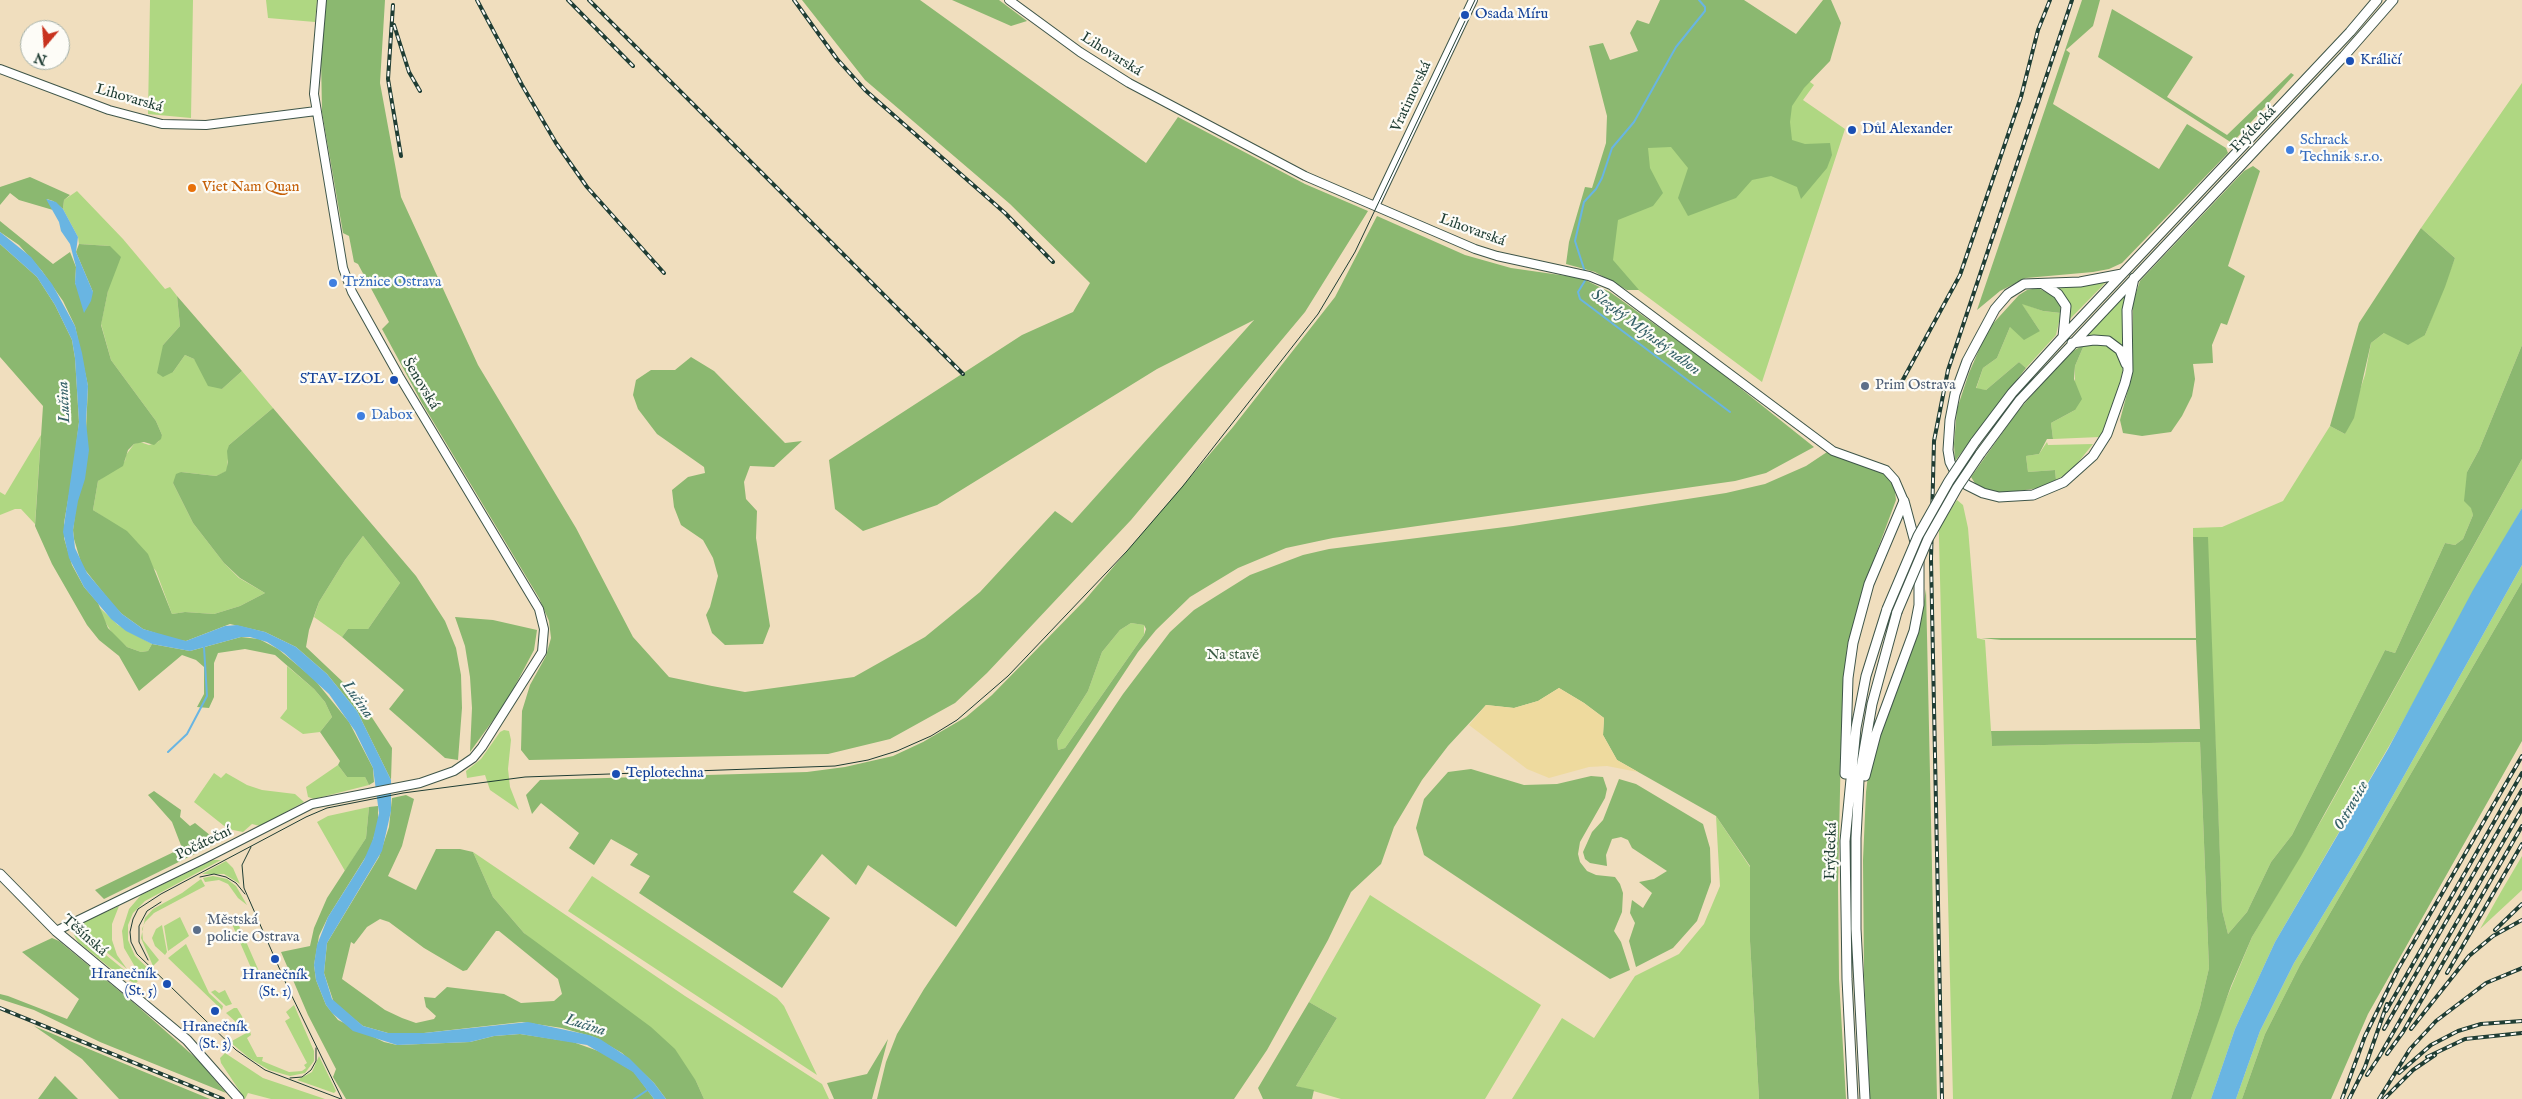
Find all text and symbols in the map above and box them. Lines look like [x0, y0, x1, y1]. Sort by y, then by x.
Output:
place label: Osada Míru [1475, 6, 1548, 24]
marker: Osada Míru [1459, 9, 1471, 21]
north arrow [20, 20, 70, 70]
street label: Lihovarská [1077, 29, 1145, 81]
text: N [32, 48, 49, 69]
place label: Králičí [2360, 52, 2401, 70]
marker: Králičí [2344, 55, 2356, 67]
street label: Vratimovská [1388, 59, 1436, 135]
street label: Lihovarská [93, 81, 165, 117]
street label: Frýdecká [2227, 103, 2281, 157]
place label: Důl Alexander [1862, 121, 1952, 139]
marker: Důl Alexander [1846, 124, 1858, 136]
place label: Schrack Technik s.r.o. [2300, 132, 2383, 167]
marker: Schrack Technik s.r.o. [2284, 144, 2296, 156]
place label: Viet Nam Quan [202, 179, 300, 197]
marker: Viet Nam Quan [186, 182, 198, 194]
street label: Lihovarská [1437, 211, 1507, 251]
place label: Tržnice Ostrava [343, 274, 442, 292]
marker: Tržnice Ostrava [327, 277, 339, 289]
water label: Slezský Mlýnský náhon [1587, 286, 1703, 380]
street label: Šenovská [398, 355, 442, 413]
place label: STAV-IZOL [300, 371, 384, 389]
marker: STAV-IZOL [388, 374, 400, 386]
place label: Prim Ostrava [1875, 377, 1956, 395]
marker: Prim Ostrava [1859, 380, 1871, 392]
water label: Lučina [54, 381, 76, 423]
place label: Dabox [371, 407, 413, 425]
marker: Dabox [355, 410, 367, 422]
park label: Na stavě [1207, 647, 1259, 665]
water label: Lučina [337, 677, 377, 723]
place label: Teplotechna [626, 765, 704, 783]
marker: Teplotechna [610, 768, 622, 780]
water label: Ostravice [2330, 778, 2374, 834]
street label: Frýdecká [1822, 822, 1842, 880]
street label: Počáteční [173, 823, 235, 865]
street label: Těšínská [58, 911, 110, 961]
place label: Městská policie Ostrava [207, 912, 300, 947]
marker: Městská policie Ostrava [191, 924, 203, 936]
marker: Hranečník (St. 1) [269, 953, 281, 965]
place label: Hranečník (St. 5) [91, 966, 157, 1001]
place label: Hranečník (St. 1) [242, 967, 308, 1002]
marker: Hranečník (St. 5) [161, 978, 173, 990]
marker: Hranečník (St. 3) [209, 1005, 221, 1017]
water label: Lučina [562, 1010, 608, 1042]
place label: Hranečník (St. 3) [182, 1019, 248, 1054]

